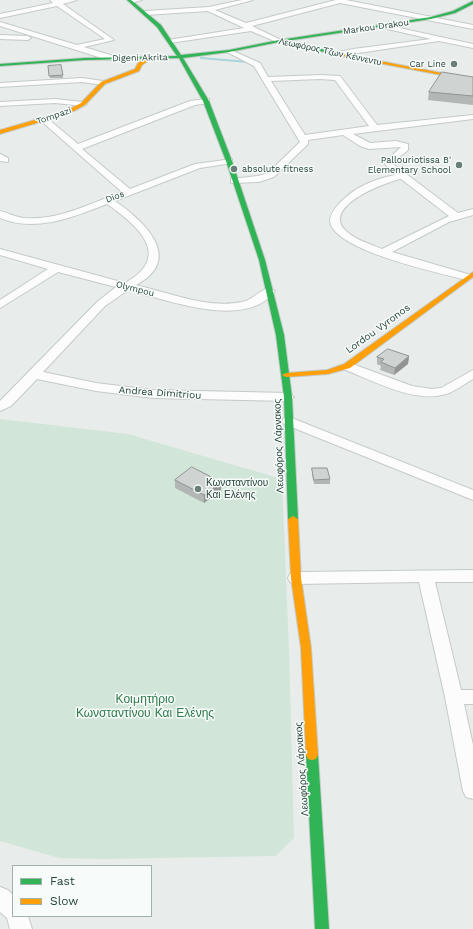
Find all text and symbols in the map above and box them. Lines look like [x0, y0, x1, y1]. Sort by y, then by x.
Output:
street label: Markou Drakou [342, 17, 410, 37]
street label: Λεωφόρος Τζων Κέννεντυ [278, 36, 382, 68]
street label: Digeni Akrita [112, 52, 168, 64]
place label: Car Line [409, 59, 446, 69]
marker: Car Line [449, 59, 459, 69]
street label: Tompazi [35, 105, 73, 127]
place label: Pallouriotissa B' Elementary School [368, 155, 451, 176]
marker: Pallouriotissa B' Elementary School [454, 160, 464, 170]
marker: absolute fitness [229, 164, 239, 174]
place label: absolute fitness [242, 164, 313, 174]
street label: Dios [104, 189, 126, 205]
street label: Olympou [115, 279, 155, 299]
street label: Lordou Vyronos [344, 302, 412, 356]
street label: Andrea Dimitriou [118, 384, 202, 402]
street label: Λεωφόρος Λάρνακος [271, 398, 287, 494]
place label: Κωνσταντίνου Και Ελένης [206, 477, 268, 500]
marker: Κωνσταντίνου Και Ελένης [193, 484, 203, 494]
park label: Κοιμητήριο Κωνσταντίνου Και Ελένης [76, 692, 214, 720]
street label: Λεωφόρος Λάρνακος [293, 721, 311, 817]
legend [12, 865, 152, 917]
text: Fast [50, 874, 75, 888]
text: Slow [50, 894, 78, 908]

